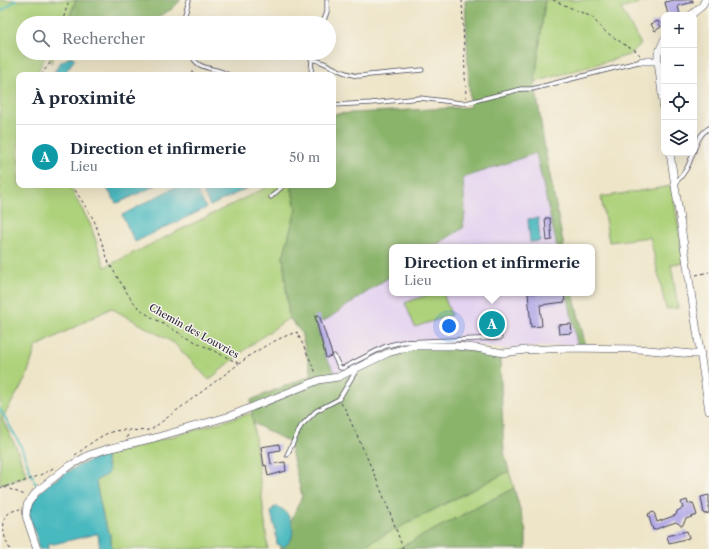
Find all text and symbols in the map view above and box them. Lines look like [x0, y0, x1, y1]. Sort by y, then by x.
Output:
map controls [661, 12, 697, 156]
button: + [661, 12, 697, 48]
search box [16, 16, 336, 60]
icon: search [30, 27, 52, 49]
text: Rechercher [62, 29, 145, 48]
button: − [661, 48, 697, 84]
button: locate [661, 84, 697, 120]
text: À proximité [32, 88, 136, 108]
button: layers [661, 120, 697, 156]
text: Direction et infirmerie [70, 139, 246, 158]
text: A [40, 149, 50, 165]
text: 50 m [289, 149, 320, 165]
text: Lieu [70, 158, 98, 174]
popup [389, 244, 595, 296]
text: Direction et infirmerie [404, 253, 580, 272]
text: Lieu [404, 272, 432, 288]
street label: Chemin des Louvries [147, 301, 241, 361]
pin: A [479, 309, 505, 339]
your location [439, 316, 459, 336]

